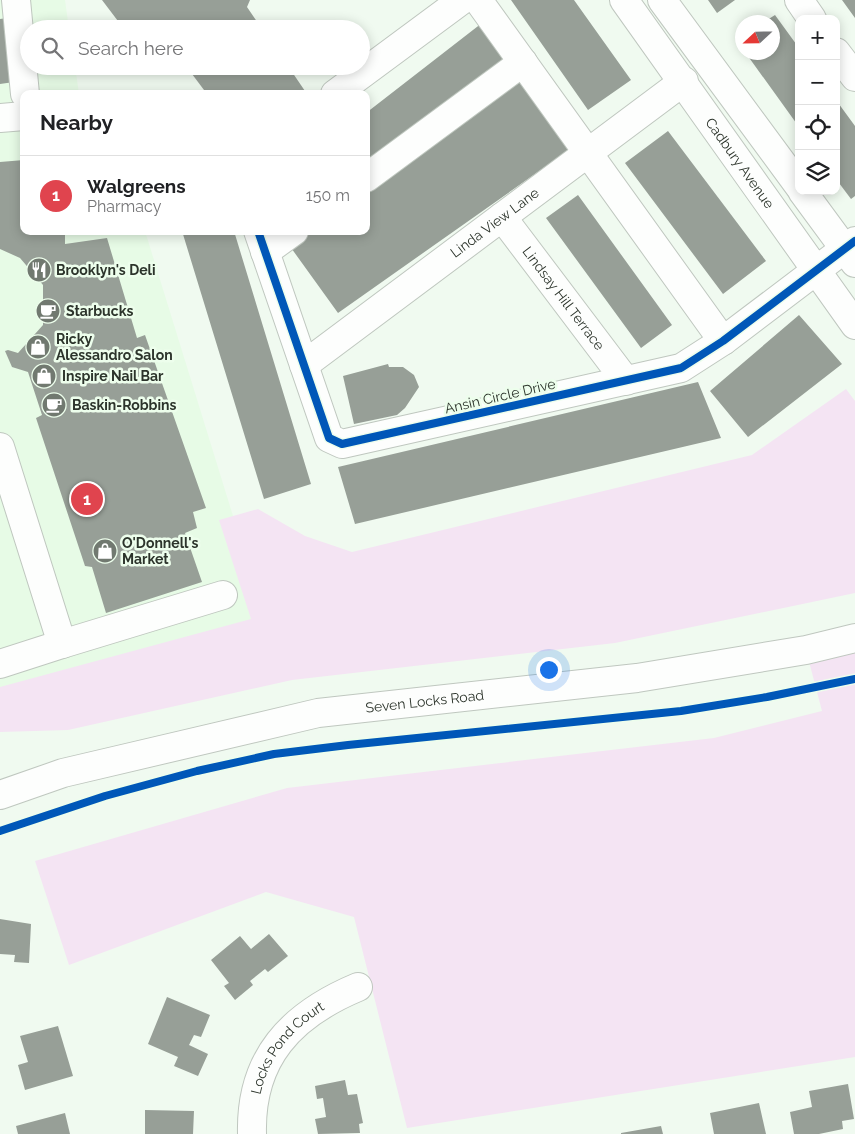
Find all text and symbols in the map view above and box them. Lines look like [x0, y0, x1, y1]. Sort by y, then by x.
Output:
north arrow [735, 15, 780, 60]
map controls [795, 15, 840, 195]
button: + [795, 15, 840, 60]
search box [20, 20, 370, 75]
icon: search [38, 34, 66, 62]
text: Search here [78, 37, 184, 59]
button: − [795, 60, 840, 105]
button: locate [795, 105, 840, 150]
text: Nearby [40, 110, 113, 135]
street label: Cadbury Avenue [702, 115, 777, 211]
button: layers [795, 150, 840, 195]
text: Walgreens [87, 175, 186, 197]
street label: Linda View Lane [447, 184, 542, 261]
text: 1 [52, 186, 60, 205]
text: 150 m [306, 186, 350, 205]
text: Pharmacy [87, 197, 161, 216]
street label: Lindsay Hill Terrace [519, 244, 608, 353]
restaurant icon: Brooklyn's Deli [26, 257, 52, 283]
place label: Brooklyn's Deli [56, 262, 156, 278]
cafe icon: Starbucks [35, 298, 61, 324]
place label: Starbucks [66, 303, 133, 319]
place label: Ricky Alessandro Salon [56, 331, 173, 363]
shop icon: Ricky Alessandro Salon [25, 334, 51, 360]
shop icon: Inspire Nail Bar [31, 363, 57, 389]
place label: Inspire Nail Bar [62, 368, 164, 384]
street label: Ansin Circle Drive [443, 375, 557, 417]
cafe icon: Baskin-Robbins [41, 392, 67, 418]
place label: Baskin-Robbins [72, 397, 176, 413]
pin: 1 [71, 480, 103, 518]
place label: O'Donnell's Market [122, 535, 198, 567]
shop icon: O'Donnell's Market [92, 538, 118, 564]
your location [536, 657, 562, 683]
street label: Seven Locks Road [365, 687, 485, 716]
street label: Locks Pond Court [248, 998, 327, 1096]

